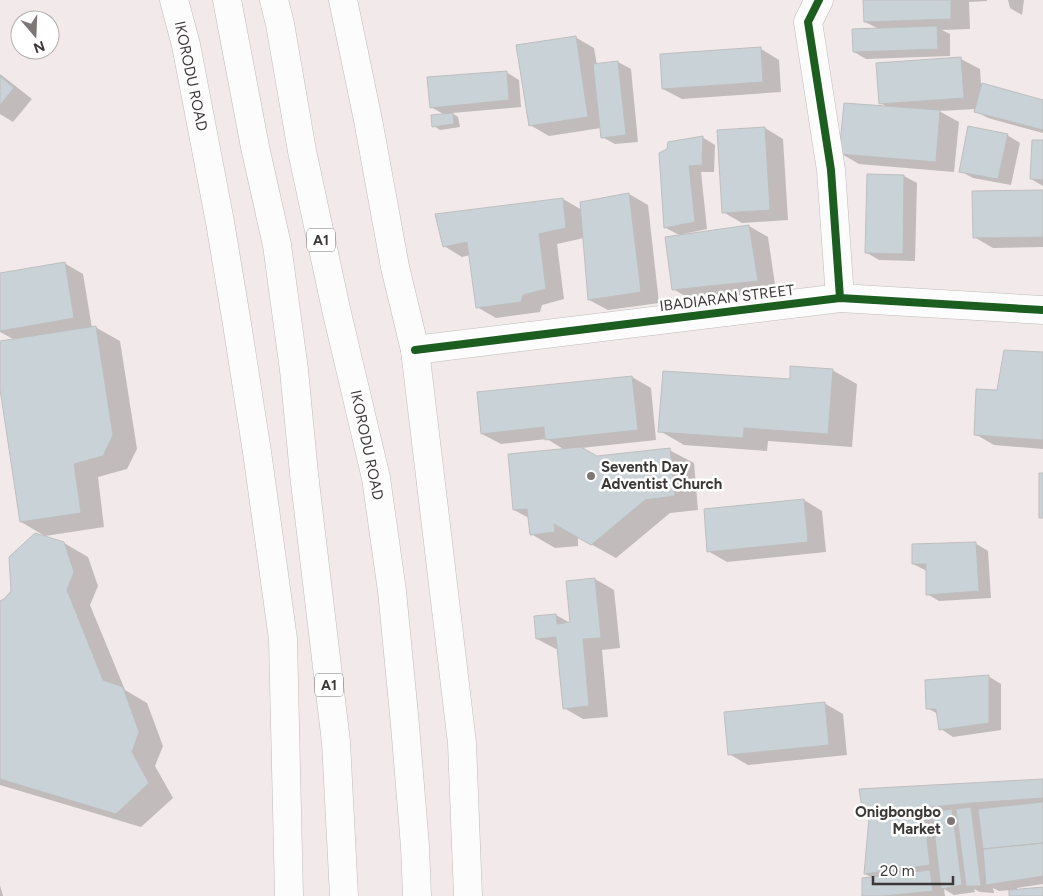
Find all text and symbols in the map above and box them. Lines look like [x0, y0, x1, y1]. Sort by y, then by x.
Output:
north arrow [10, 10, 60, 60]
street label: IKORODU ROAD [171, 19, 211, 133]
text: N [31, 37, 47, 57]
road number: A1 [307, 228, 335, 252]
street label: IBADIARAN STREET [659, 281, 796, 315]
street label: IKORODU ROAD [347, 388, 387, 502]
place label: Seventh Day Adventist Church [601, 458, 722, 493]
marker: Seventh Day Adventist Church [585, 470, 597, 482]
road number: A1 [315, 674, 343, 696]
place label: Onigbongbo Market [855, 803, 941, 838]
marker: Onigbongbo Market [945, 815, 957, 827]
scale bar [873, 854, 953, 886]
text: 20 m [880, 862, 914, 880]

